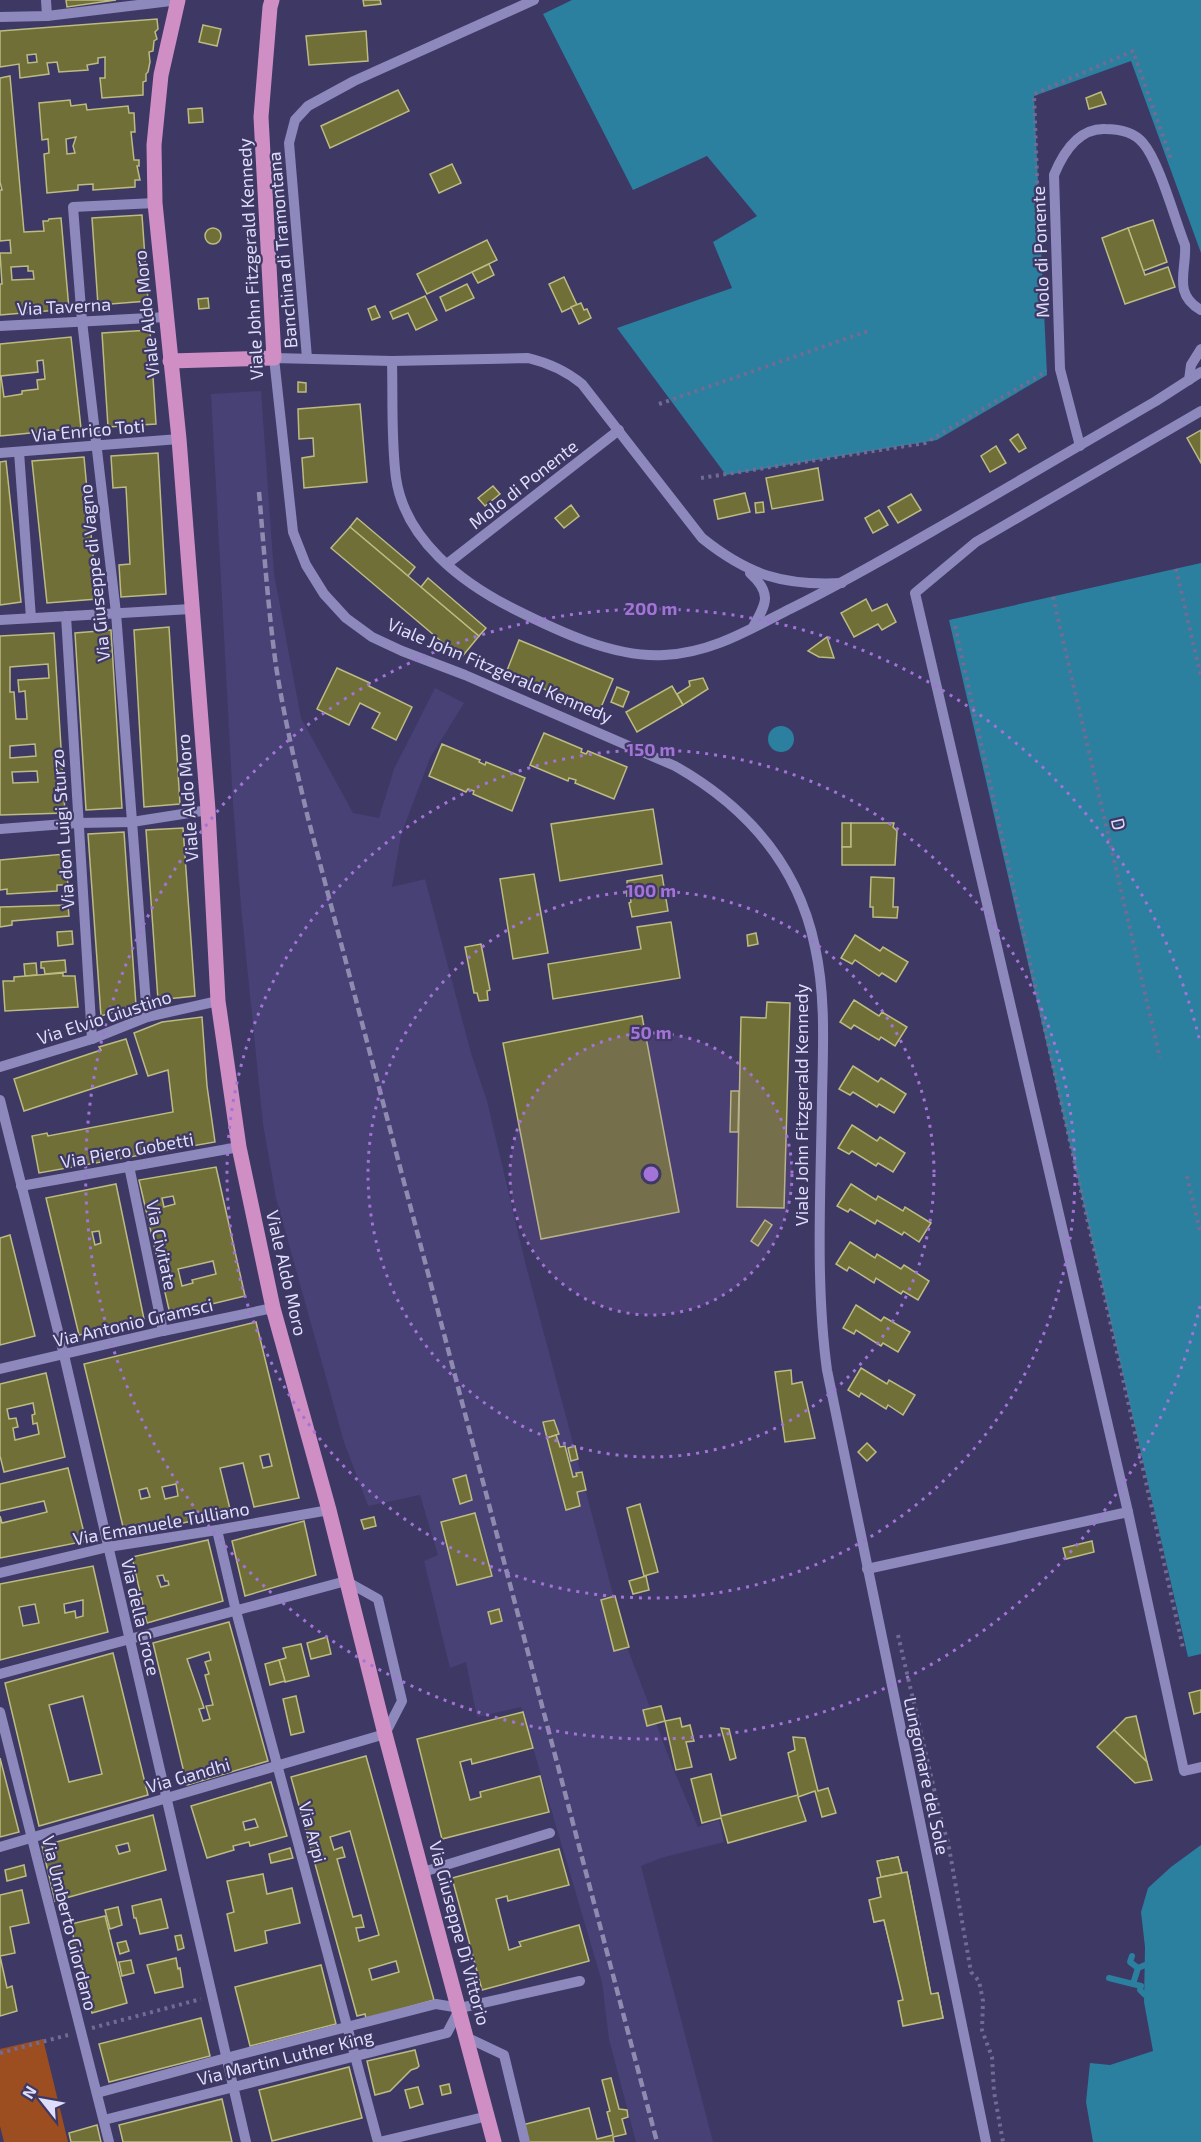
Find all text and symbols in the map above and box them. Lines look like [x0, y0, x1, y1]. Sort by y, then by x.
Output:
street label: Viale John Fitzgerald Kennedy [233, 137, 267, 381]
street label: Banchina di Tramontana [262, 151, 302, 349]
street label: Molo di Ponente [1027, 186, 1053, 318]
street label: Viale Aldo Moro [128, 249, 164, 379]
street label: Via Taverna [16, 293, 112, 319]
street label: Via Enrico Toti [30, 414, 146, 446]
street label: Molo di Ponente [464, 435, 582, 533]
street label: Via Giuseppe di Vagno [74, 483, 114, 663]
text: 200 m [625, 597, 677, 619]
street label: Viale John Fitzgerald Kennedy [384, 613, 616, 728]
street label: Viale Aldo Moro [172, 733, 202, 863]
text: 150 m [627, 738, 675, 760]
street label: Via don Luigi Sturzo [45, 748, 79, 910]
street label: D [1107, 816, 1131, 832]
text: 100 m [626, 879, 676, 901]
street label: Viale John Fitzgerald Kennedy [790, 983, 812, 1226]
street label: Via Elvio Giustino [34, 985, 174, 1049]
text: 50 m [630, 1021, 672, 1043]
street label: Via Piero Gobetti [59, 1127, 195, 1173]
centre of rings [641, 1164, 661, 1184]
street label: Via Civitate [142, 1198, 182, 1292]
street label: Viale Aldo Moro [262, 1208, 312, 1338]
street label: Via Antonio Gramsci [51, 1293, 215, 1351]
street label: Via Emanuele Tulliano [71, 1497, 251, 1549]
street label: Via della Croce [117, 1556, 165, 1678]
street label: Lungomare del Sole [900, 1695, 954, 1857]
street label: Via Gandhi [144, 1753, 232, 1797]
street label: Via Arpi [294, 1799, 332, 1865]
street label: Via Umberto Giordano [38, 1833, 102, 2013]
street label: Via Giuseppe Di Vittorio [425, 1838, 495, 2028]
street label: Via Martin Luther King [195, 2024, 375, 2090]
north arrow [12, 2070, 72, 2130]
text: N [18, 2082, 40, 2102]

